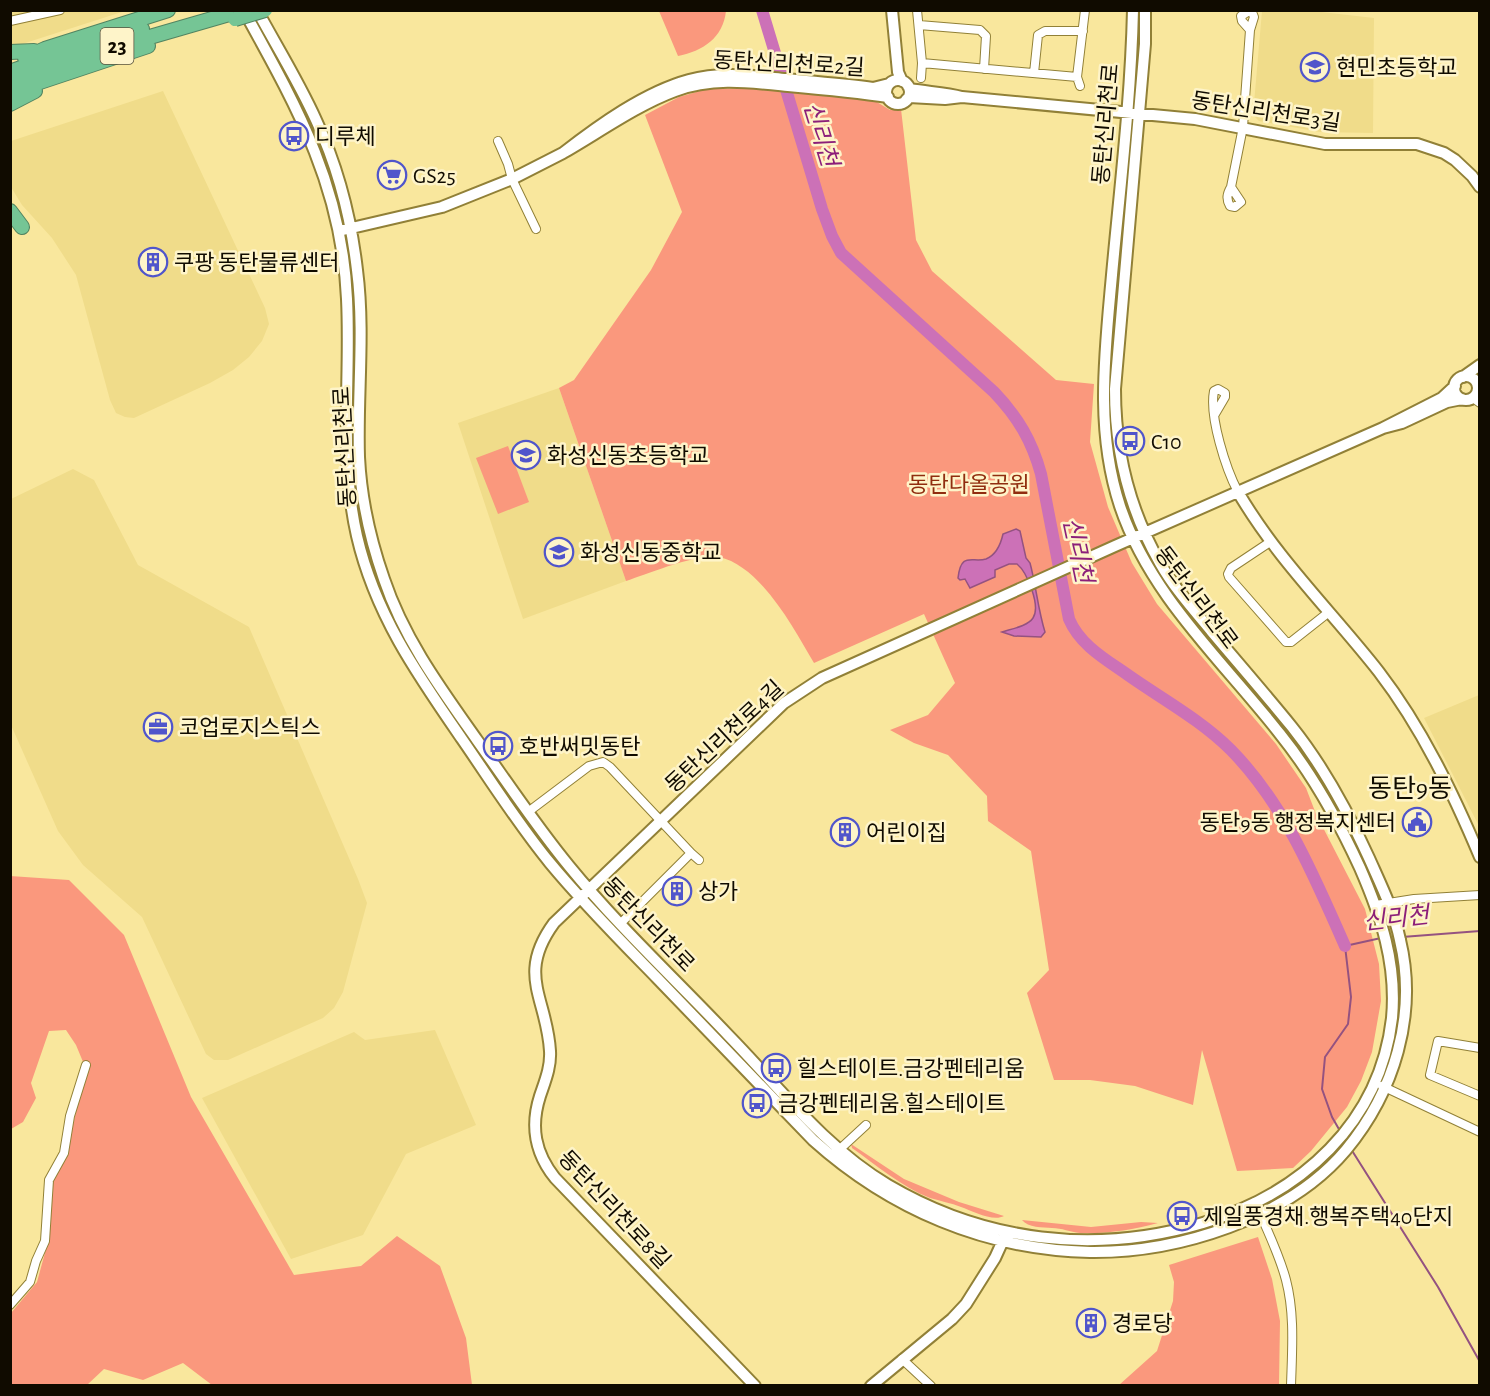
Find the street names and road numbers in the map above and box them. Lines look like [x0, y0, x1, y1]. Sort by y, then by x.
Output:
road number: 23 [100, 28, 134, 64]
street label: 동탄신리천로2길 [713, 48, 865, 79]
street label: 동탄신리천로 [1089, 63, 1122, 186]
street label: 동탄신리천로3길 [1190, 88, 1342, 135]
street label: 동탄신리천로 [330, 386, 359, 508]
street label: 동탄신리천로 [1151, 542, 1242, 653]
street label: 동탄신리천로4길 [661, 676, 788, 797]
street label: 동탄신리천로 [598, 873, 699, 976]
street label: 동탄신리천로8길 [554, 1146, 675, 1273]

